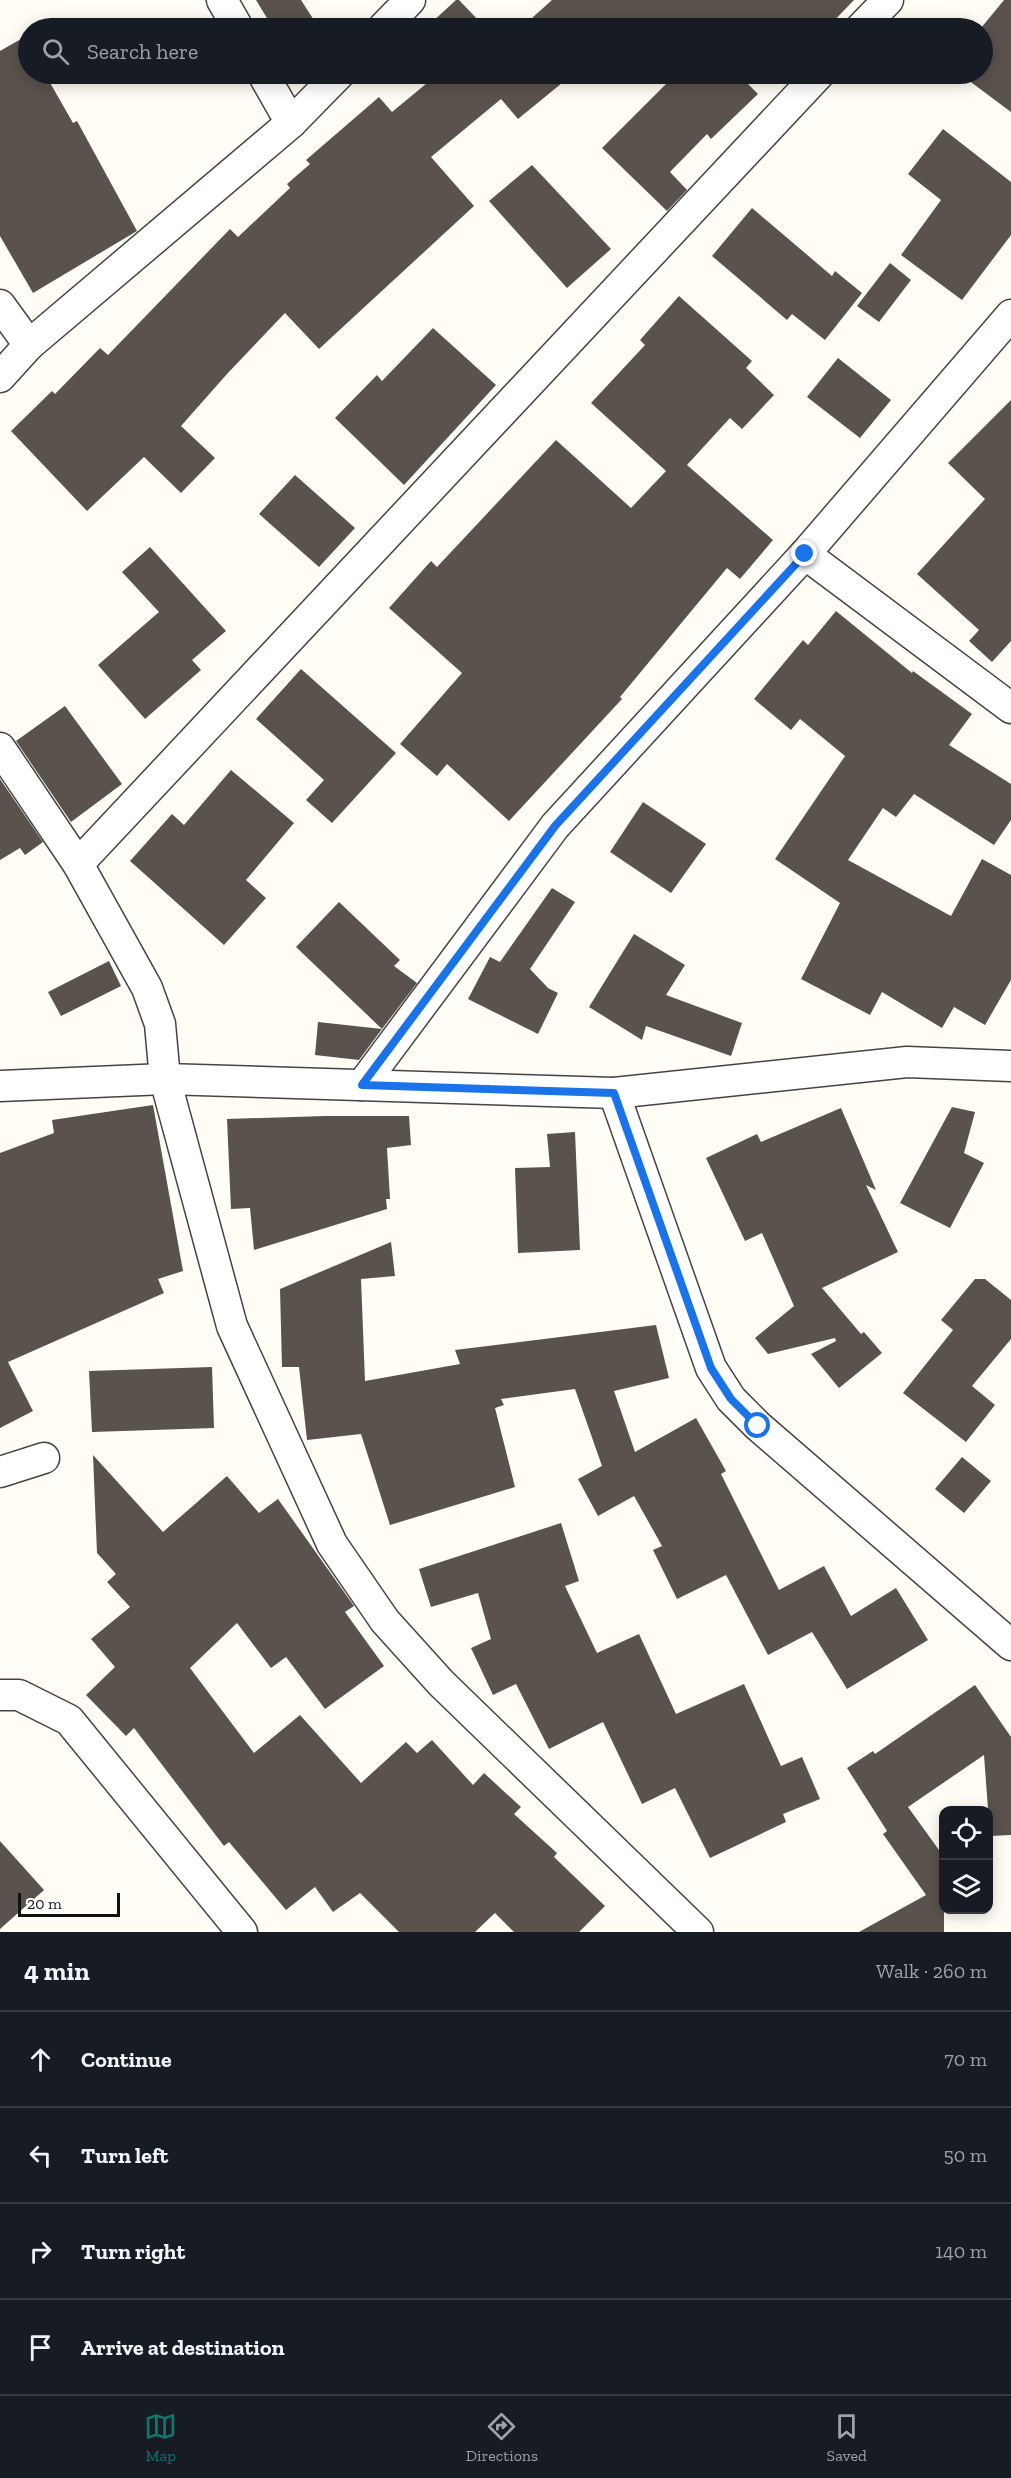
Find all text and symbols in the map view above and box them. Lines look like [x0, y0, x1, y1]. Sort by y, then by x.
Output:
search box [18, 18, 993, 84]
icon: search [39, 35, 72, 68]
text: Search here [87, 38, 198, 65]
route end [791, 540, 817, 566]
route start [744, 1412, 770, 1438]
map controls [939, 1806, 993, 1914]
button: locate [939, 1806, 993, 1860]
button: layers [939, 1860, 993, 1914]
scale bar [18, 1890, 120, 1918]
text: 20 m [27, 1894, 62, 1913]
text: 4 min [24, 1955, 90, 1987]
text: Walk · 260 m [876, 1959, 987, 1983]
icon: ahead [24, 2043, 57, 2076]
text: Continue [81, 2046, 172, 2073]
text: 70 m [944, 2047, 987, 2071]
icon: left [24, 2139, 57, 2172]
text: Turn left [81, 2142, 168, 2169]
text: 50 m [943, 2143, 987, 2167]
icon: right [24, 2235, 57, 2268]
text: Turn right [81, 2238, 185, 2265]
text: 140 m [935, 2239, 987, 2263]
icon: arrive [24, 2331, 57, 2364]
text: Arrive at destination [81, 2334, 284, 2361]
tab: Map [144, 2410, 177, 2465]
tab: Directions [466, 2410, 538, 2465]
tab: Saved [827, 2410, 867, 2465]

